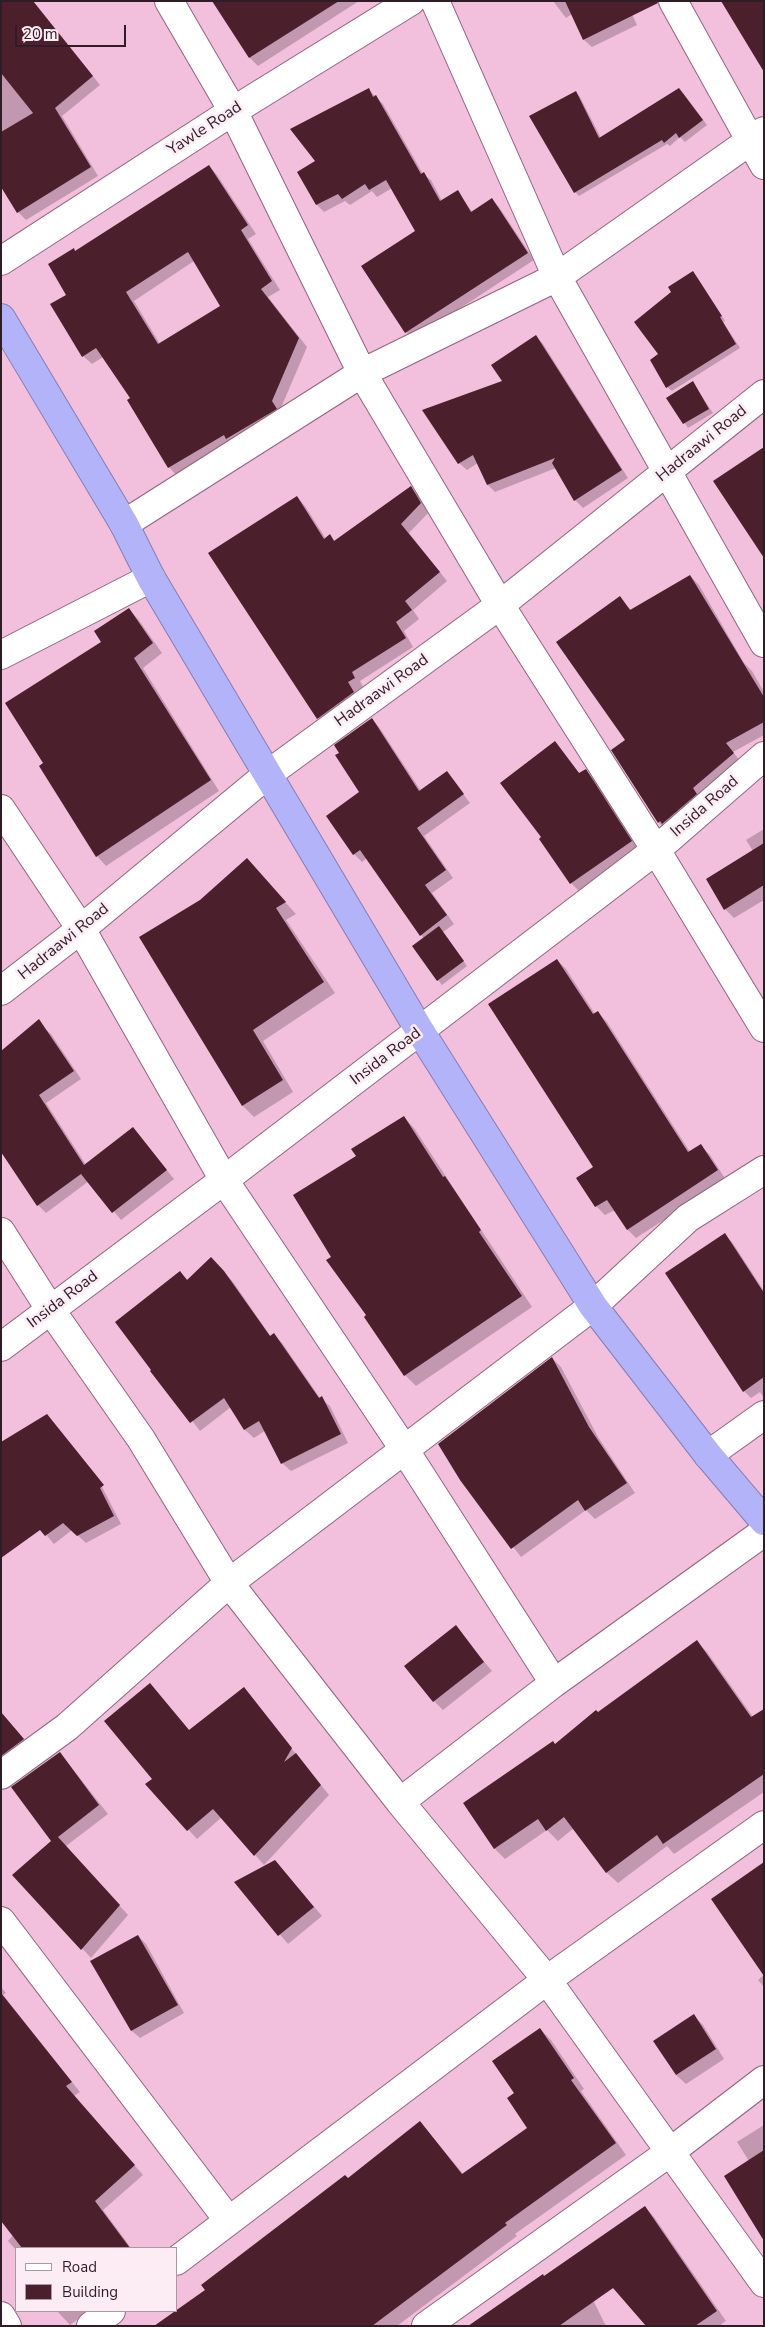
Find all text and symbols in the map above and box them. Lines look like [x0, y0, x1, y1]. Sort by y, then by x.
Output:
scale bar [18, 15, 129, 47]
text: 20 m [23, 24, 58, 44]
street label: Yawle Road [164, 98, 246, 160]
street label: Hadraawi Road [653, 402, 751, 486]
street label: Hadraawi Road [331, 651, 433, 731]
street label: Insida Road [667, 772, 743, 842]
street label: Hadraawi Road [15, 900, 113, 984]
street label: Insida Road [347, 1024, 425, 1090]
street label: Insida Road [24, 1267, 102, 1333]
legend [15, 2247, 178, 2312]
text: Road [62, 2257, 97, 2277]
text: Building [62, 2282, 118, 2302]

